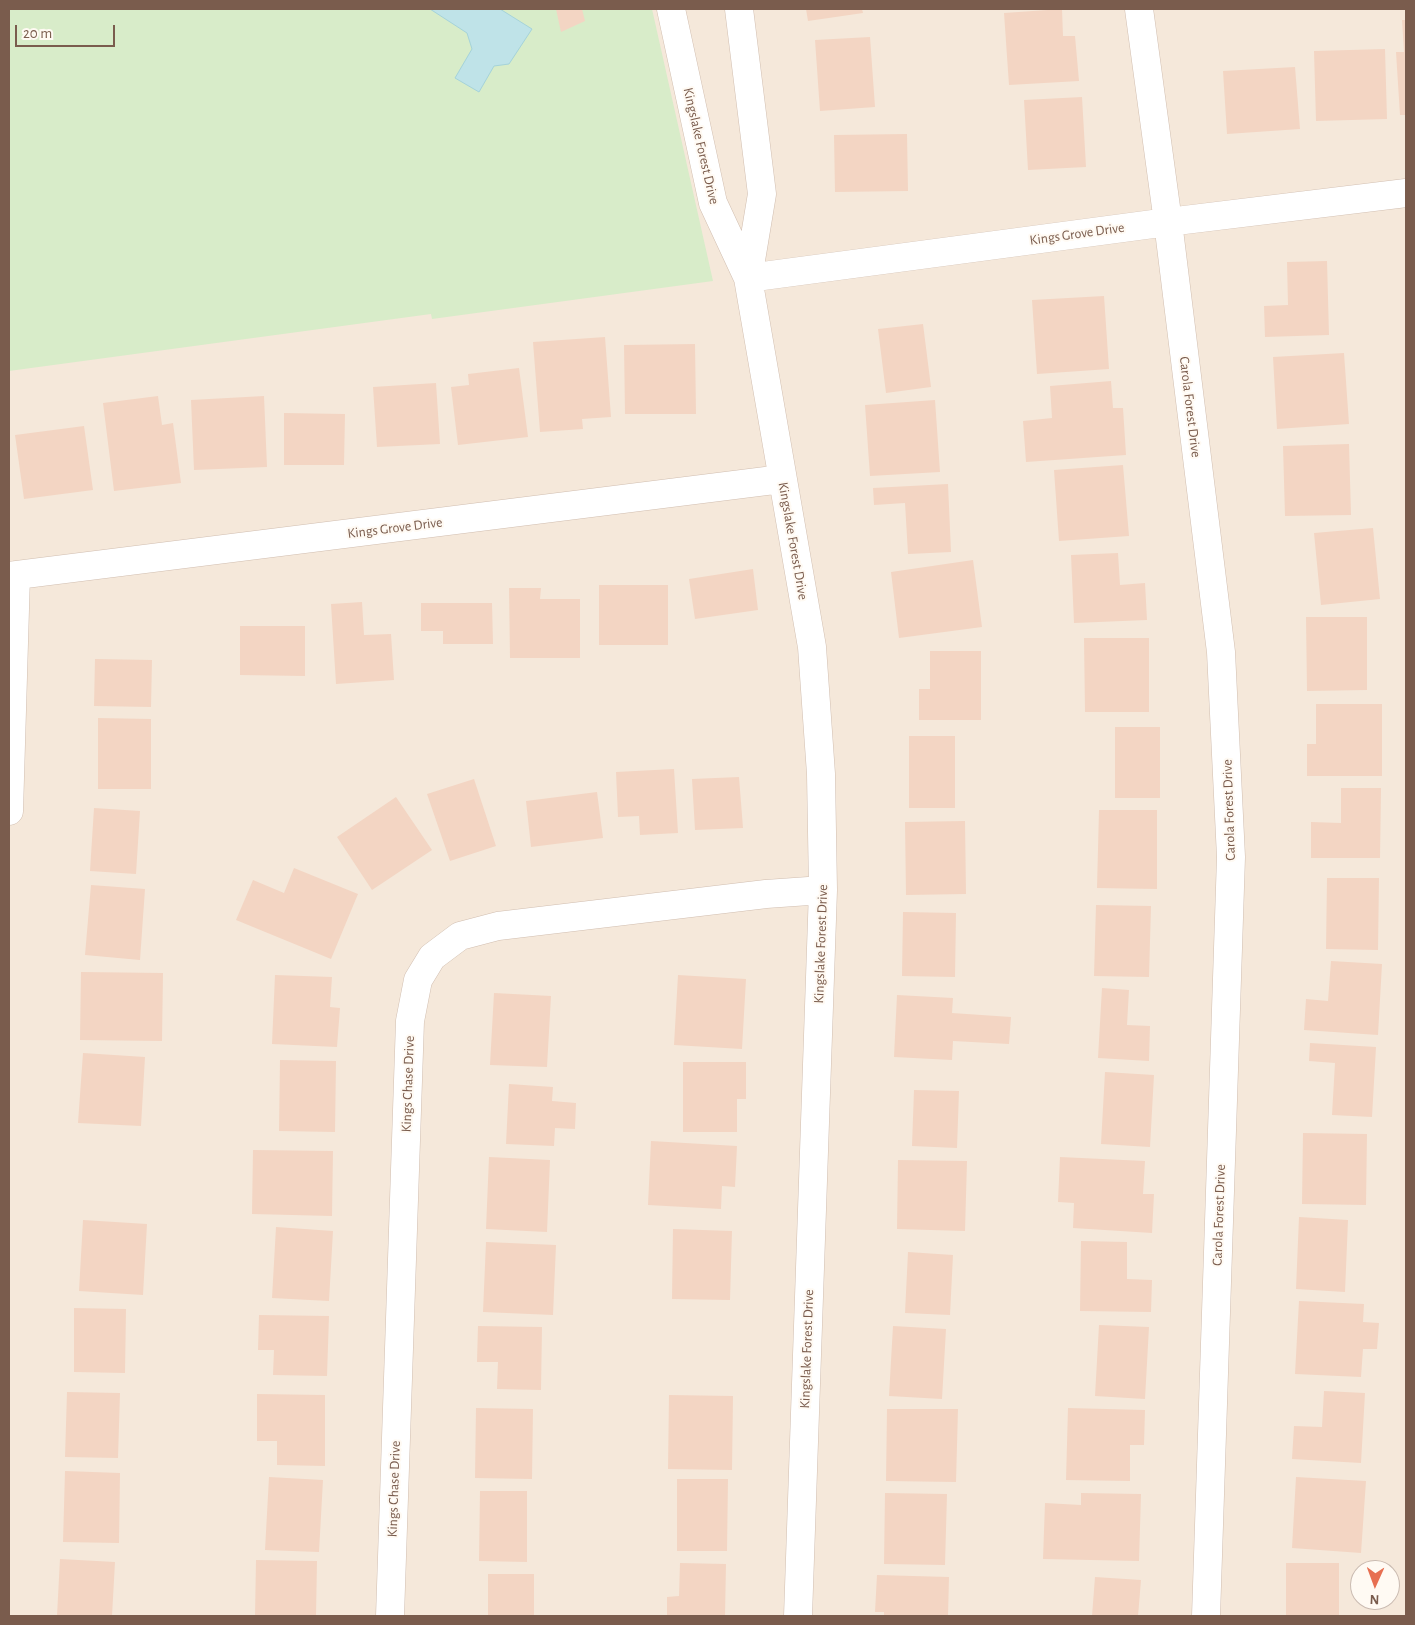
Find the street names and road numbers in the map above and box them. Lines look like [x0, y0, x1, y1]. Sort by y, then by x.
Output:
street label: Kingslake Forest Drive [679, 86, 723, 206]
street label: Kings Grove Drive [1029, 219, 1125, 249]
street label: Carola Forest Drive [1175, 356, 1205, 458]
street label: Kingslake Forest Drive [774, 481, 812, 601]
street label: Kings Grove Drive [347, 514, 443, 542]
street label: Carola Forest Drive [1219, 759, 1239, 861]
street label: Kingslake Forest Drive [811, 884, 831, 1004]
street label: Kings Chase Drive [398, 1035, 418, 1133]
street label: Carola Forest Drive [1209, 1164, 1229, 1266]
street label: Kingslake Forest Drive [797, 1289, 817, 1409]
street label: Kings Chase Drive [384, 1440, 404, 1538]

